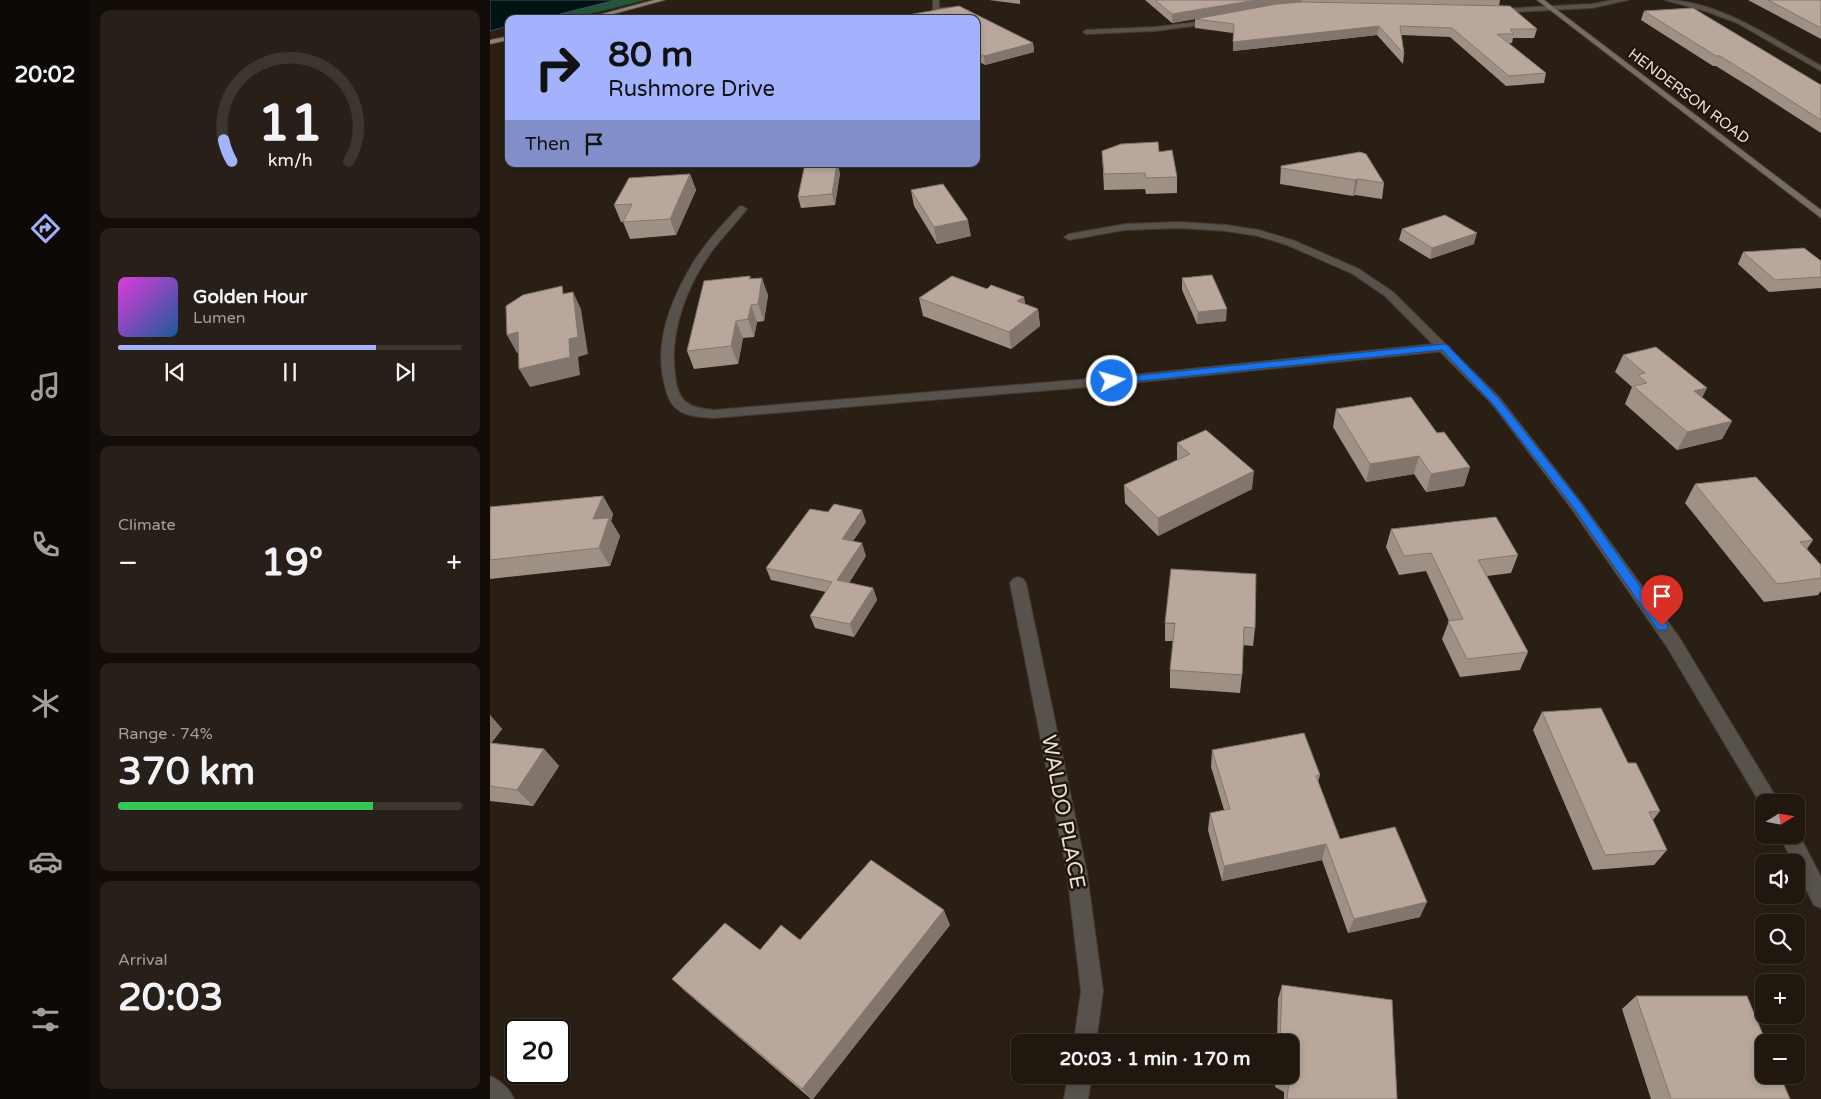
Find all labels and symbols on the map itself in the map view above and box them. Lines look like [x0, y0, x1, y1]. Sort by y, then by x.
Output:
street label: HENDERSON ROAD [1625, 45, 1753, 147]
position arrow [1085, 354, 1137, 406]
pin [1641, 575, 1683, 626]
street label: WALDO PLACE [1036, 733, 1090, 891]
north arrow [1755, 794, 1805, 844]
speed limit sign: 20 [505, 1019, 570, 1084]

